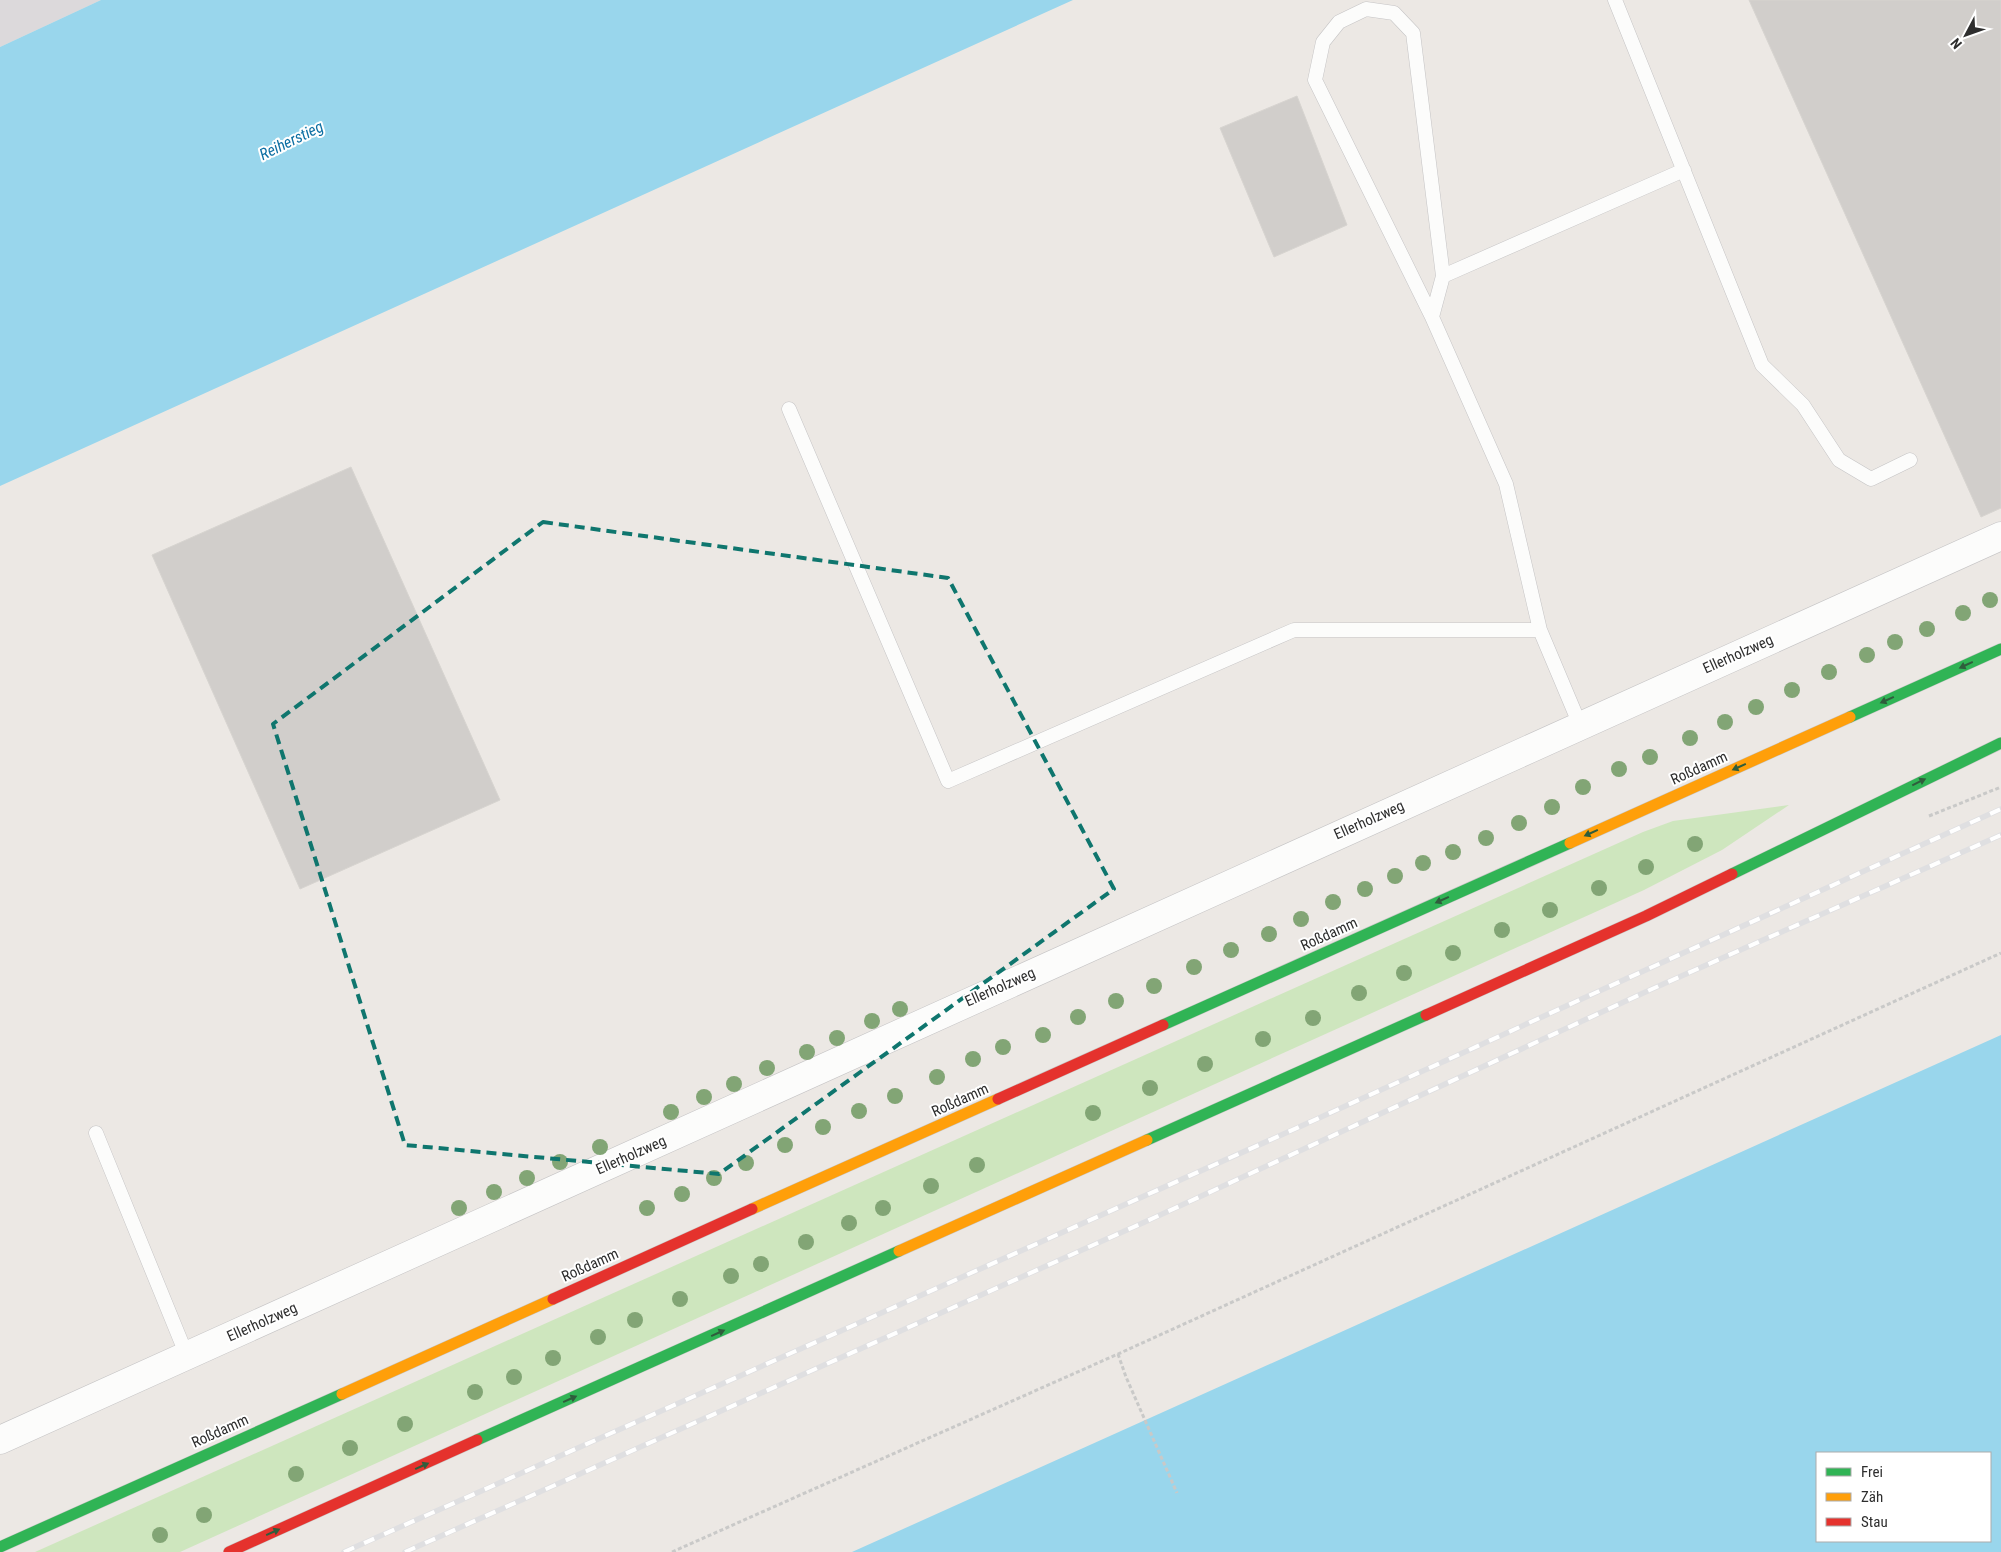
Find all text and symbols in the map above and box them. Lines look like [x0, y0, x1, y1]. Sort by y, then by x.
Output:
north arrow [1941, 10, 1991, 60]
text: N [1947, 35, 1965, 52]
water label: Reiherstieg [256, 117, 327, 164]
street label: Ellerholzweg [1700, 631, 1776, 677]
one-way arrow [1959, 661, 1973, 669]
one-way arrow [1880, 697, 1894, 705]
street label: Roßdamm [1668, 747, 1730, 789]
one-way arrow [1732, 763, 1746, 771]
one-way arrow [1912, 778, 1926, 786]
street label: Ellerholzweg [1331, 797, 1407, 843]
one-way arrow [1584, 830, 1598, 838]
one-way arrow [1435, 896, 1449, 904]
street label: Roßdamm [1298, 913, 1360, 955]
street label: Ellerholzweg [962, 964, 1038, 1010]
street label: Roßdamm [929, 1079, 991, 1121]
street label: Ellerholzweg [593, 1132, 669, 1178]
street label: Roßdamm [559, 1244, 621, 1286]
street label: Ellerholzweg [224, 1299, 300, 1345]
one-way arrow [711, 1328, 725, 1336]
one-way arrow [563, 1395, 577, 1403]
street label: Roßdamm [189, 1410, 251, 1452]
legend [1816, 1452, 1991, 1542]
one-way arrow [415, 1461, 429, 1469]
text: Frei [1861, 1463, 1883, 1481]
text: Zäh [1861, 1488, 1883, 1506]
text: Stau [1861, 1513, 1888, 1531]
one-way arrow [266, 1528, 280, 1536]

